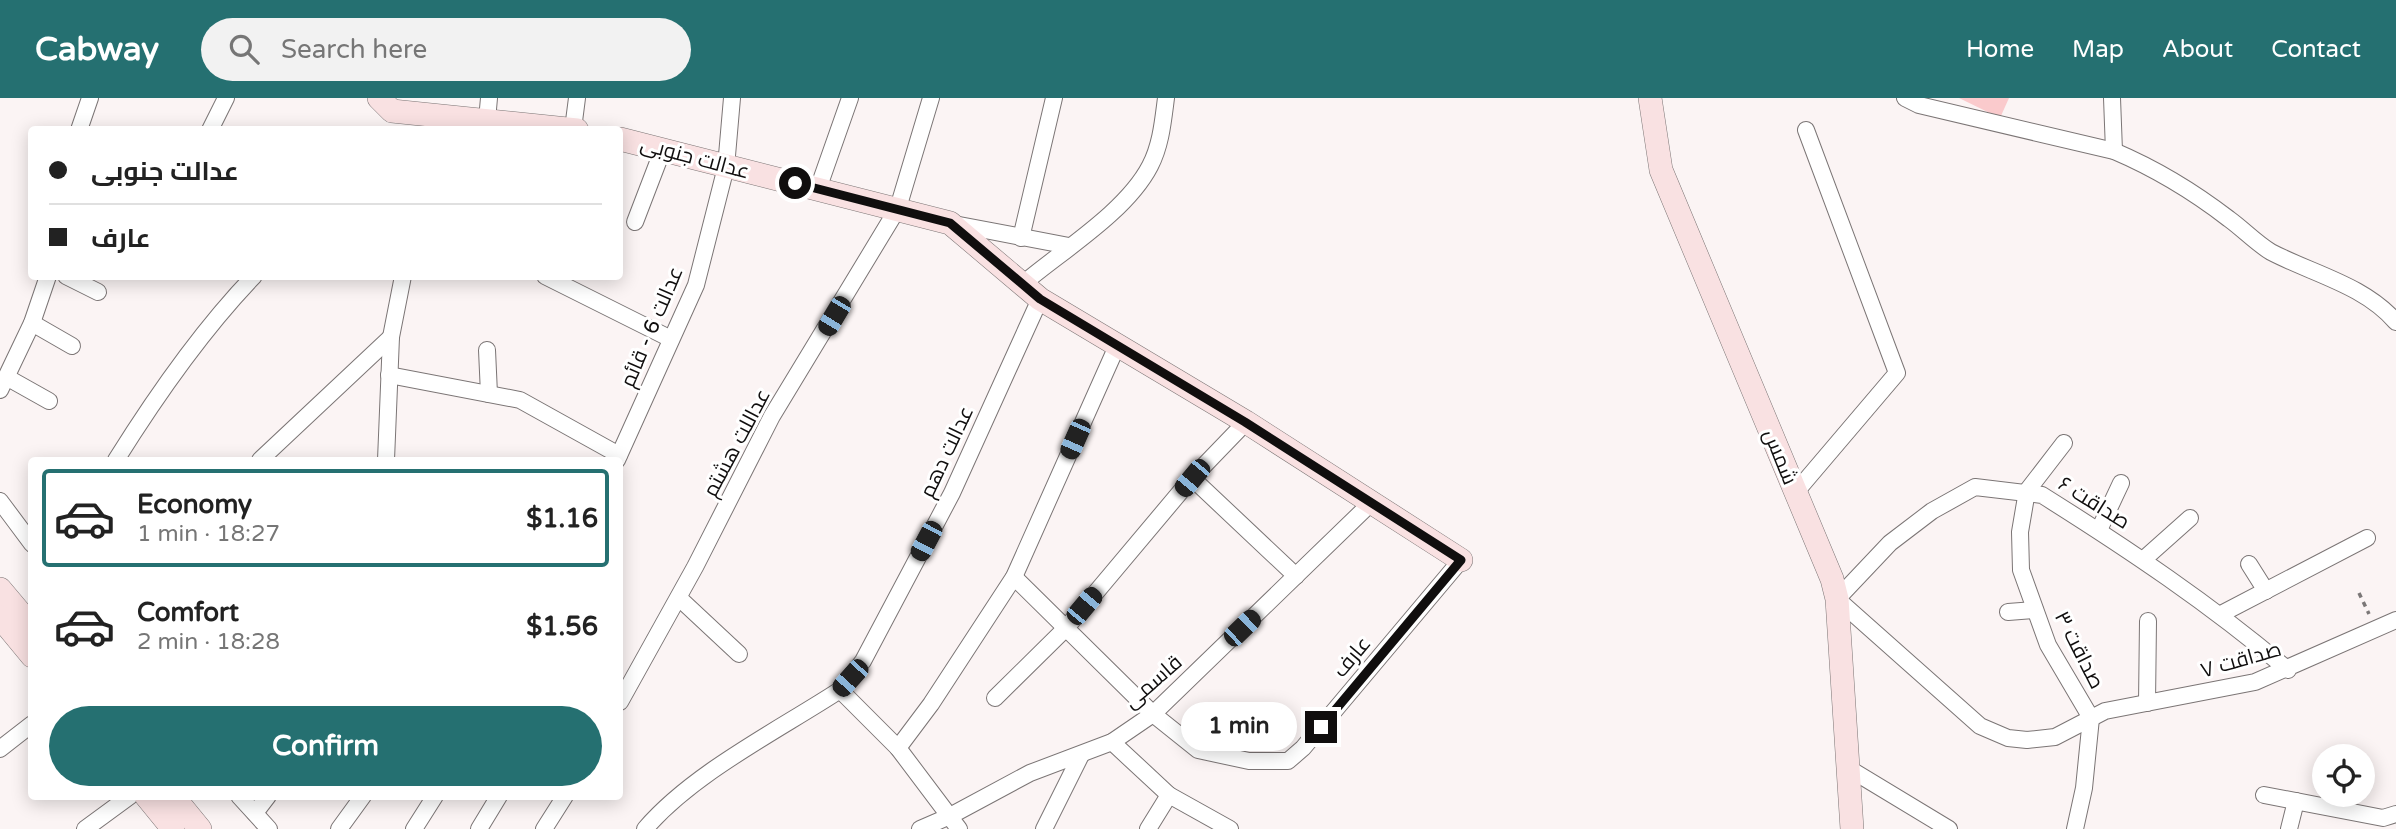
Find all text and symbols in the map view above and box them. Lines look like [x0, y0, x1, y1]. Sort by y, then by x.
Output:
search box [201, 18, 691, 81]
text: Cabway [35, 30, 159, 69]
icon: search [225, 30, 263, 68]
text: Search here [281, 34, 427, 65]
text: Home [1966, 35, 2034, 64]
text: Map [2072, 35, 2124, 64]
text: About [2162, 35, 2233, 64]
text: Contact [2271, 35, 2361, 64]
street label: عدالت جنوبی [638, 131, 752, 185]
text: عدالت جنوبی [91, 156, 239, 187]
route start [779, 167, 811, 199]
text: عارف [91, 223, 151, 254]
street label: عدالت 6 - قائم [615, 263, 690, 392]
car [815, 293, 854, 339]
street label: عداللت هشتم [698, 385, 777, 502]
street label: عدالت دهم [915, 402, 980, 502]
car [1057, 416, 1094, 462]
street label: شمس [1758, 426, 1802, 488]
car [1171, 455, 1214, 501]
street label: صداقت ۶ [2054, 471, 2134, 535]
icon: car [53, 487, 116, 550]
text: Economy [137, 489, 252, 520]
text: $1.16 [526, 503, 598, 534]
car [907, 518, 946, 564]
text: 1 min · 18:27 [137, 520, 280, 548]
car [1063, 583, 1106, 629]
icon: car [53, 595, 116, 658]
text: Comfort [137, 597, 239, 628]
car [1220, 606, 1265, 650]
street label: صداقت ۳ [2049, 607, 2109, 693]
text: $1.56 [526, 611, 598, 642]
text: 2 min · 18:28 [137, 628, 280, 656]
street label: عارف [1328, 631, 1376, 683]
street label: صداقت ۷ [2198, 637, 2284, 683]
street label: قاسمی [1119, 650, 1187, 714]
car [829, 655, 872, 701]
callout: 1 min [1181, 702, 1296, 752]
button: Confirm [49, 706, 602, 786]
route end [1305, 711, 1337, 743]
text: 1 min [1208, 712, 1270, 740]
map controls [2312, 744, 2375, 807]
button: locate [2312, 744, 2375, 807]

